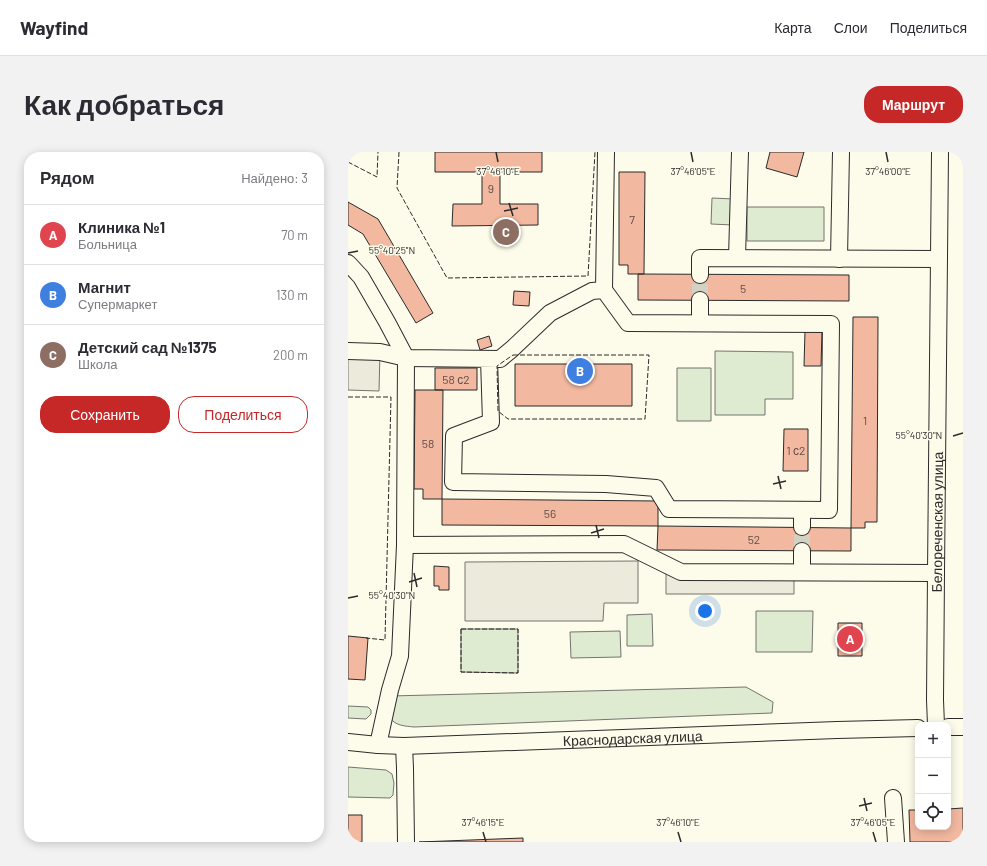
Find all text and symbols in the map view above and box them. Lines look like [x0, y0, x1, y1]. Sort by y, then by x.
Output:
text: Wayfind [20, 16, 88, 39]
text: Карта [774, 19, 812, 36]
text: Слои [834, 19, 868, 36]
text: Поделиться [890, 19, 967, 36]
button: Маршрут [864, 86, 963, 123]
text: Как добраться [24, 87, 224, 121]
text: 37°46'10"E [476, 165, 520, 177]
text: 37°46'05"E [670, 165, 716, 177]
text: 37°46'00"E [865, 165, 911, 177]
text: Рядом [40, 167, 95, 187]
text: Найдено: 3 [241, 170, 308, 186]
house number: 9 [488, 181, 494, 195]
house number: 7 [629, 212, 635, 226]
pin: C [493, 217, 519, 247]
text: Клиника №1 [78, 218, 165, 236]
text: A [49, 227, 57, 243]
text: 70 m [281, 227, 308, 243]
text: Больница [78, 236, 137, 252]
text: 55°40'25"N [369, 244, 415, 256]
text: Магнит [78, 278, 131, 296]
house number: 5 [740, 281, 746, 295]
text: B [49, 287, 57, 303]
text: 130 m [276, 287, 308, 303]
text: Супермаркет [78, 296, 157, 312]
text: Детский сад №1375 [78, 338, 217, 356]
text: C [49, 347, 57, 363]
text: 200 m [273, 347, 308, 363]
text: Школа [78, 356, 118, 372]
pin: B [567, 356, 593, 386]
house number: 58 с2 [442, 372, 470, 386]
button: Сохранить [40, 396, 170, 433]
button: Поделиться [178, 396, 308, 433]
house number: 1 [863, 413, 867, 427]
text: 55°40'30"N [896, 429, 942, 441]
house number: 58 [422, 436, 434, 450]
house number: 1 с2 [786, 443, 806, 457]
street label: Белореченская улица [927, 451, 946, 592]
house number: 56 [544, 506, 556, 520]
house number: 52 [748, 532, 760, 546]
text: 55°40'30"N [369, 589, 415, 601]
your location [695, 601, 715, 621]
pin: A [837, 624, 863, 654]
map controls [915, 722, 951, 830]
button: + [915, 722, 951, 758]
street label: Краснодарская улица [562, 726, 703, 749]
button: − [915, 758, 951, 794]
button: locate [915, 794, 951, 830]
text: 37°46'15"E [462, 816, 505, 828]
text: 37°46'10"E [656, 816, 700, 828]
text: 37°46'05"E [850, 816, 896, 828]

